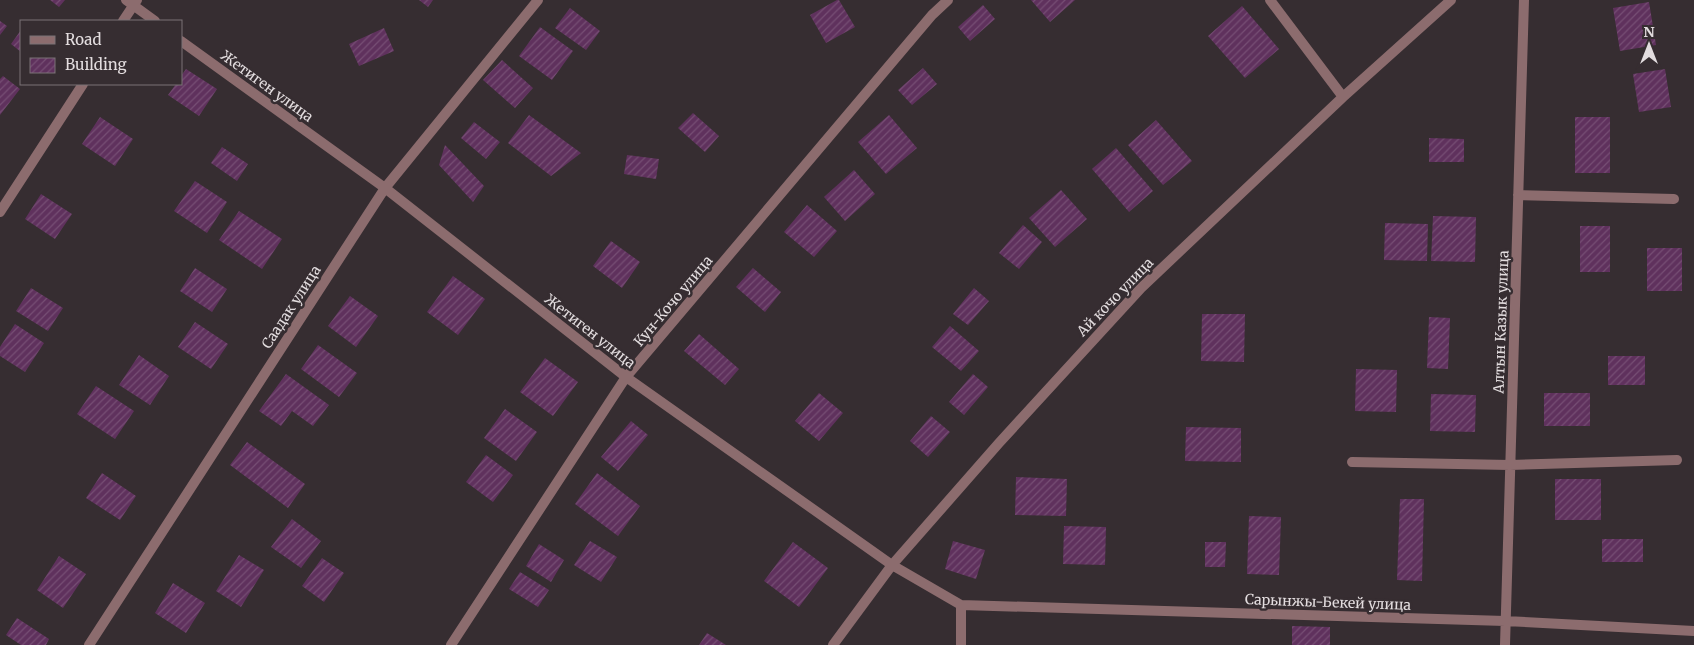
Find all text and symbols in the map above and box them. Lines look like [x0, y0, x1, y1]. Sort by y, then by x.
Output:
legend [20, 20, 182, 85]
north arrow [1624, 20, 1674, 70]
text: N [1643, 23, 1655, 41]
text: Road [65, 30, 101, 49]
street label: Жетиген улица [217, 46, 317, 126]
text: Building [65, 55, 127, 74]
street label: Алтын Казык улица [1489, 250, 1513, 395]
street label: Кун-Кочо улица [630, 251, 717, 350]
street label: Ай кочо улица [1072, 254, 1157, 341]
street label: Саадак улица [257, 262, 325, 352]
street label: Жетиген улица [541, 290, 639, 372]
street label: Сарынжы-Бекей улица [1245, 590, 1412, 614]

